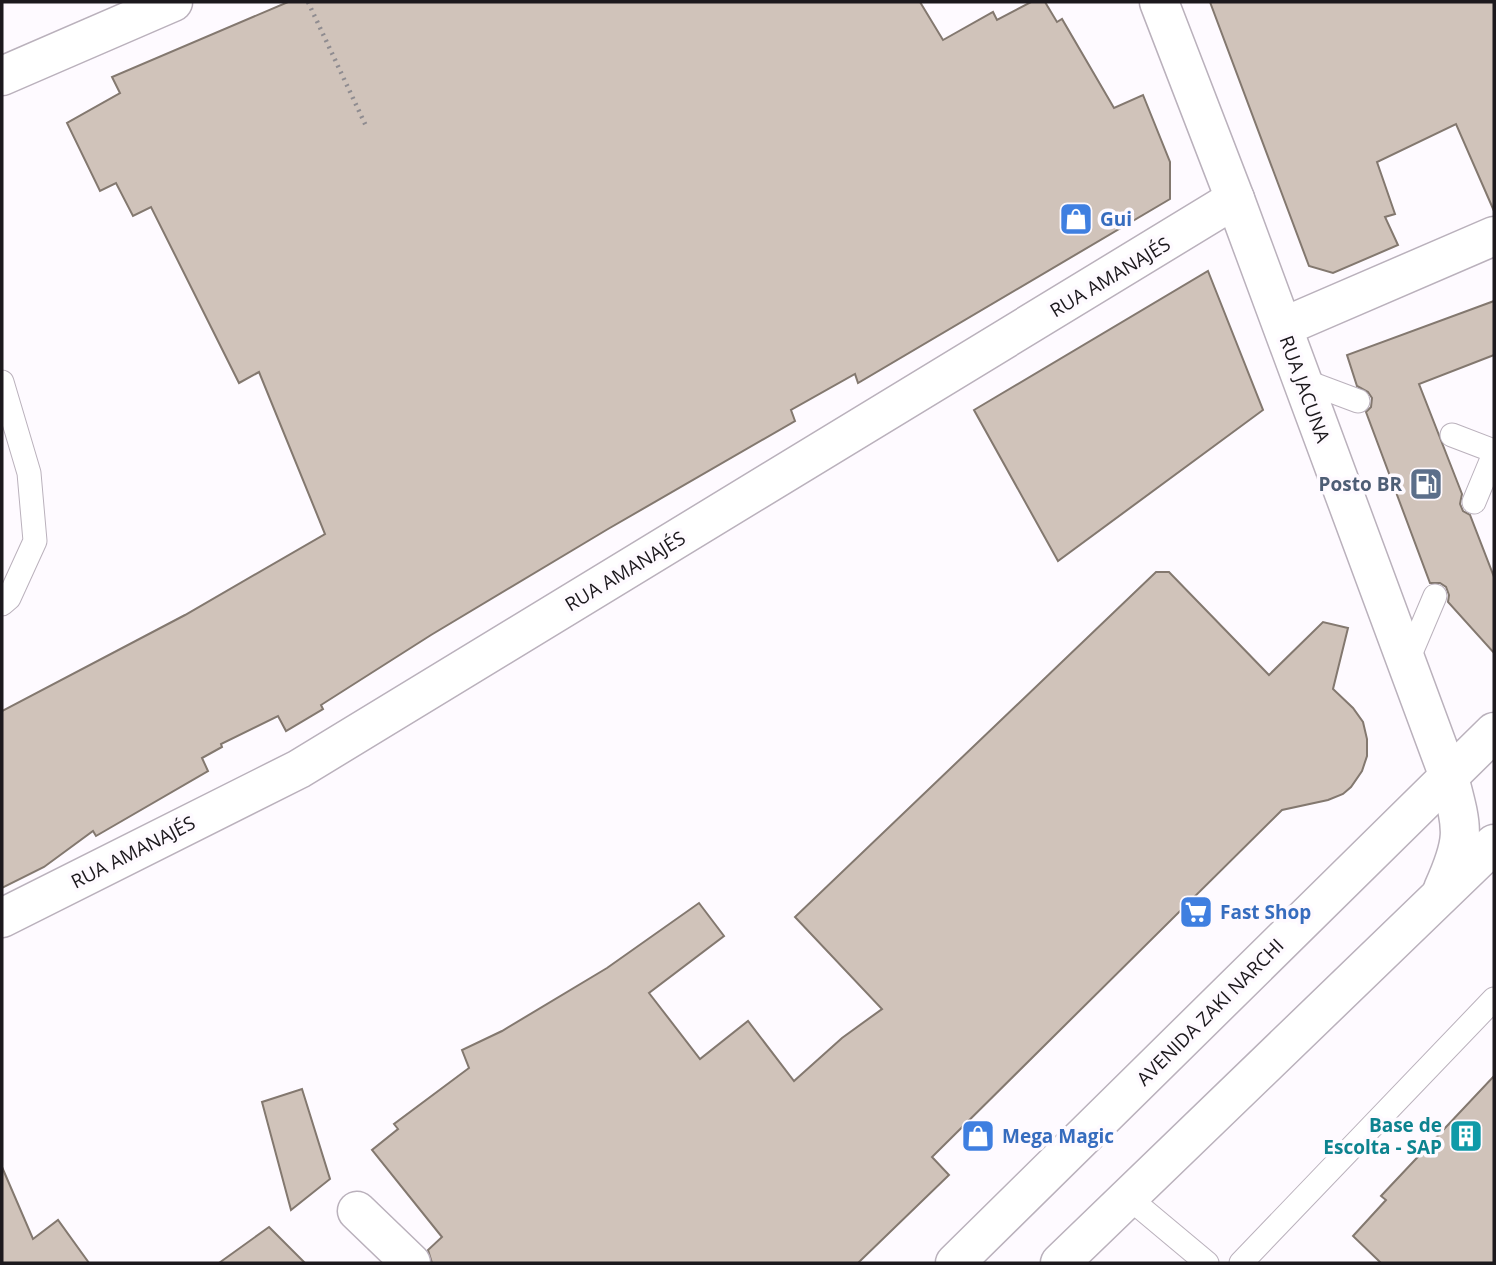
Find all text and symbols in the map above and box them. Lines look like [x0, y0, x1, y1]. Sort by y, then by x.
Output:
shop icon: Gui [1057, 200, 1095, 238]
place label: Gui [1100, 206, 1132, 232]
street label: RUA AMANAJÉS [1045, 231, 1175, 323]
street label: RUA JACUNA [1274, 332, 1336, 446]
fuel station icon: Posto BR [1407, 465, 1445, 503]
place label: Posto BR [1319, 471, 1402, 497]
street label: RUA AMANAJÉS [560, 525, 690, 617]
street label: RUA AMANAJÉS [66, 810, 200, 894]
supermarket icon: Fast Shop [1177, 893, 1215, 931]
place label: Fast Shop [1220, 899, 1311, 925]
street label: AVENIDA ZAKI NARCHI [1131, 933, 1289, 1091]
place label: Base de Escolta - SAP [1323, 1112, 1442, 1160]
shop icon: Mega Magic [959, 1117, 997, 1155]
building icon: Base de Escolta - SAP [1447, 1117, 1485, 1155]
place label: Mega Magic [1002, 1123, 1114, 1149]

